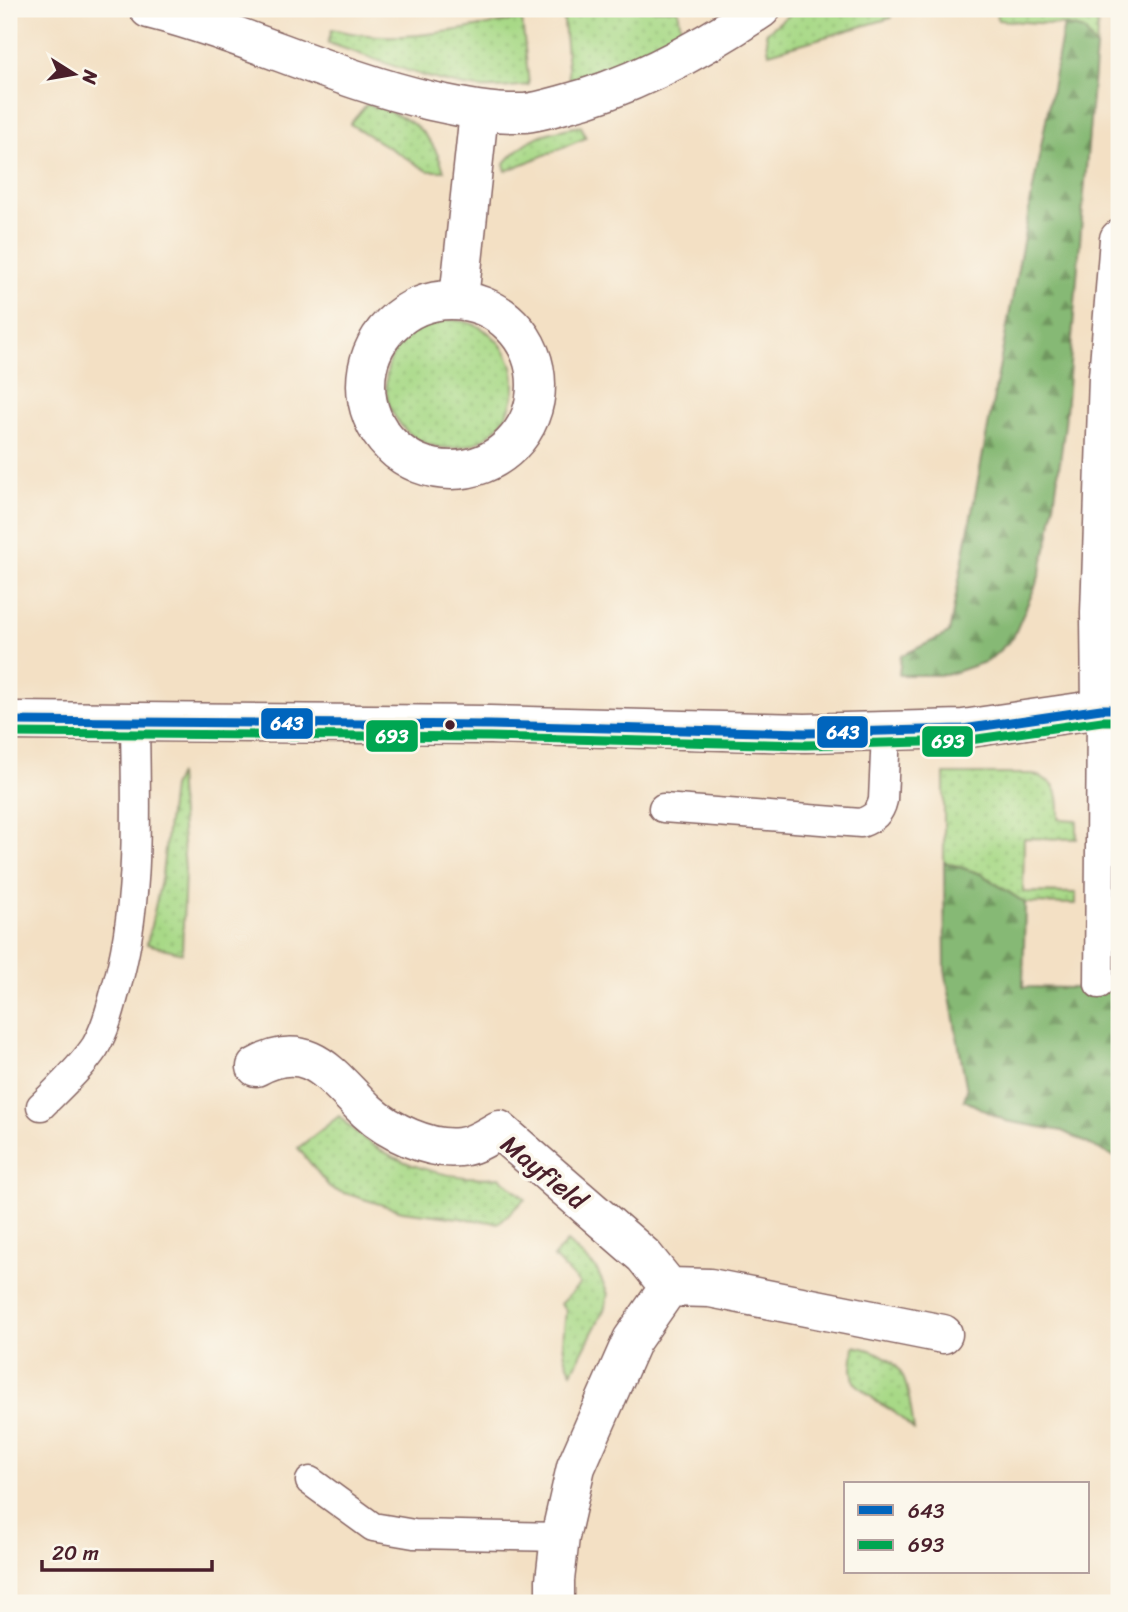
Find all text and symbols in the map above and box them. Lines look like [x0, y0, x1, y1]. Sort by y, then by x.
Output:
north arrow [38, 38, 108, 108]
text: N [73, 67, 108, 88]
line badge: 643 [260, 707, 314, 740]
text: 643 [269, 707, 304, 740]
line badge: 643 [816, 715, 869, 749]
text: 643 [825, 716, 860, 749]
unlabelled marker [443, 718, 457, 732]
line badge: 693 [365, 719, 419, 753]
text: 693 [375, 720, 409, 753]
line badge: 693 [921, 725, 974, 758]
text: 693 [931, 725, 965, 758]
street label: Mayfield [490, 1122, 600, 1223]
legend [844, 1482, 1090, 1574]
text: 643 [908, 1492, 945, 1530]
text: 693 [908, 1526, 945, 1564]
scale bar [42, 1528, 212, 1572]
text: 20 m [52, 1534, 99, 1572]

